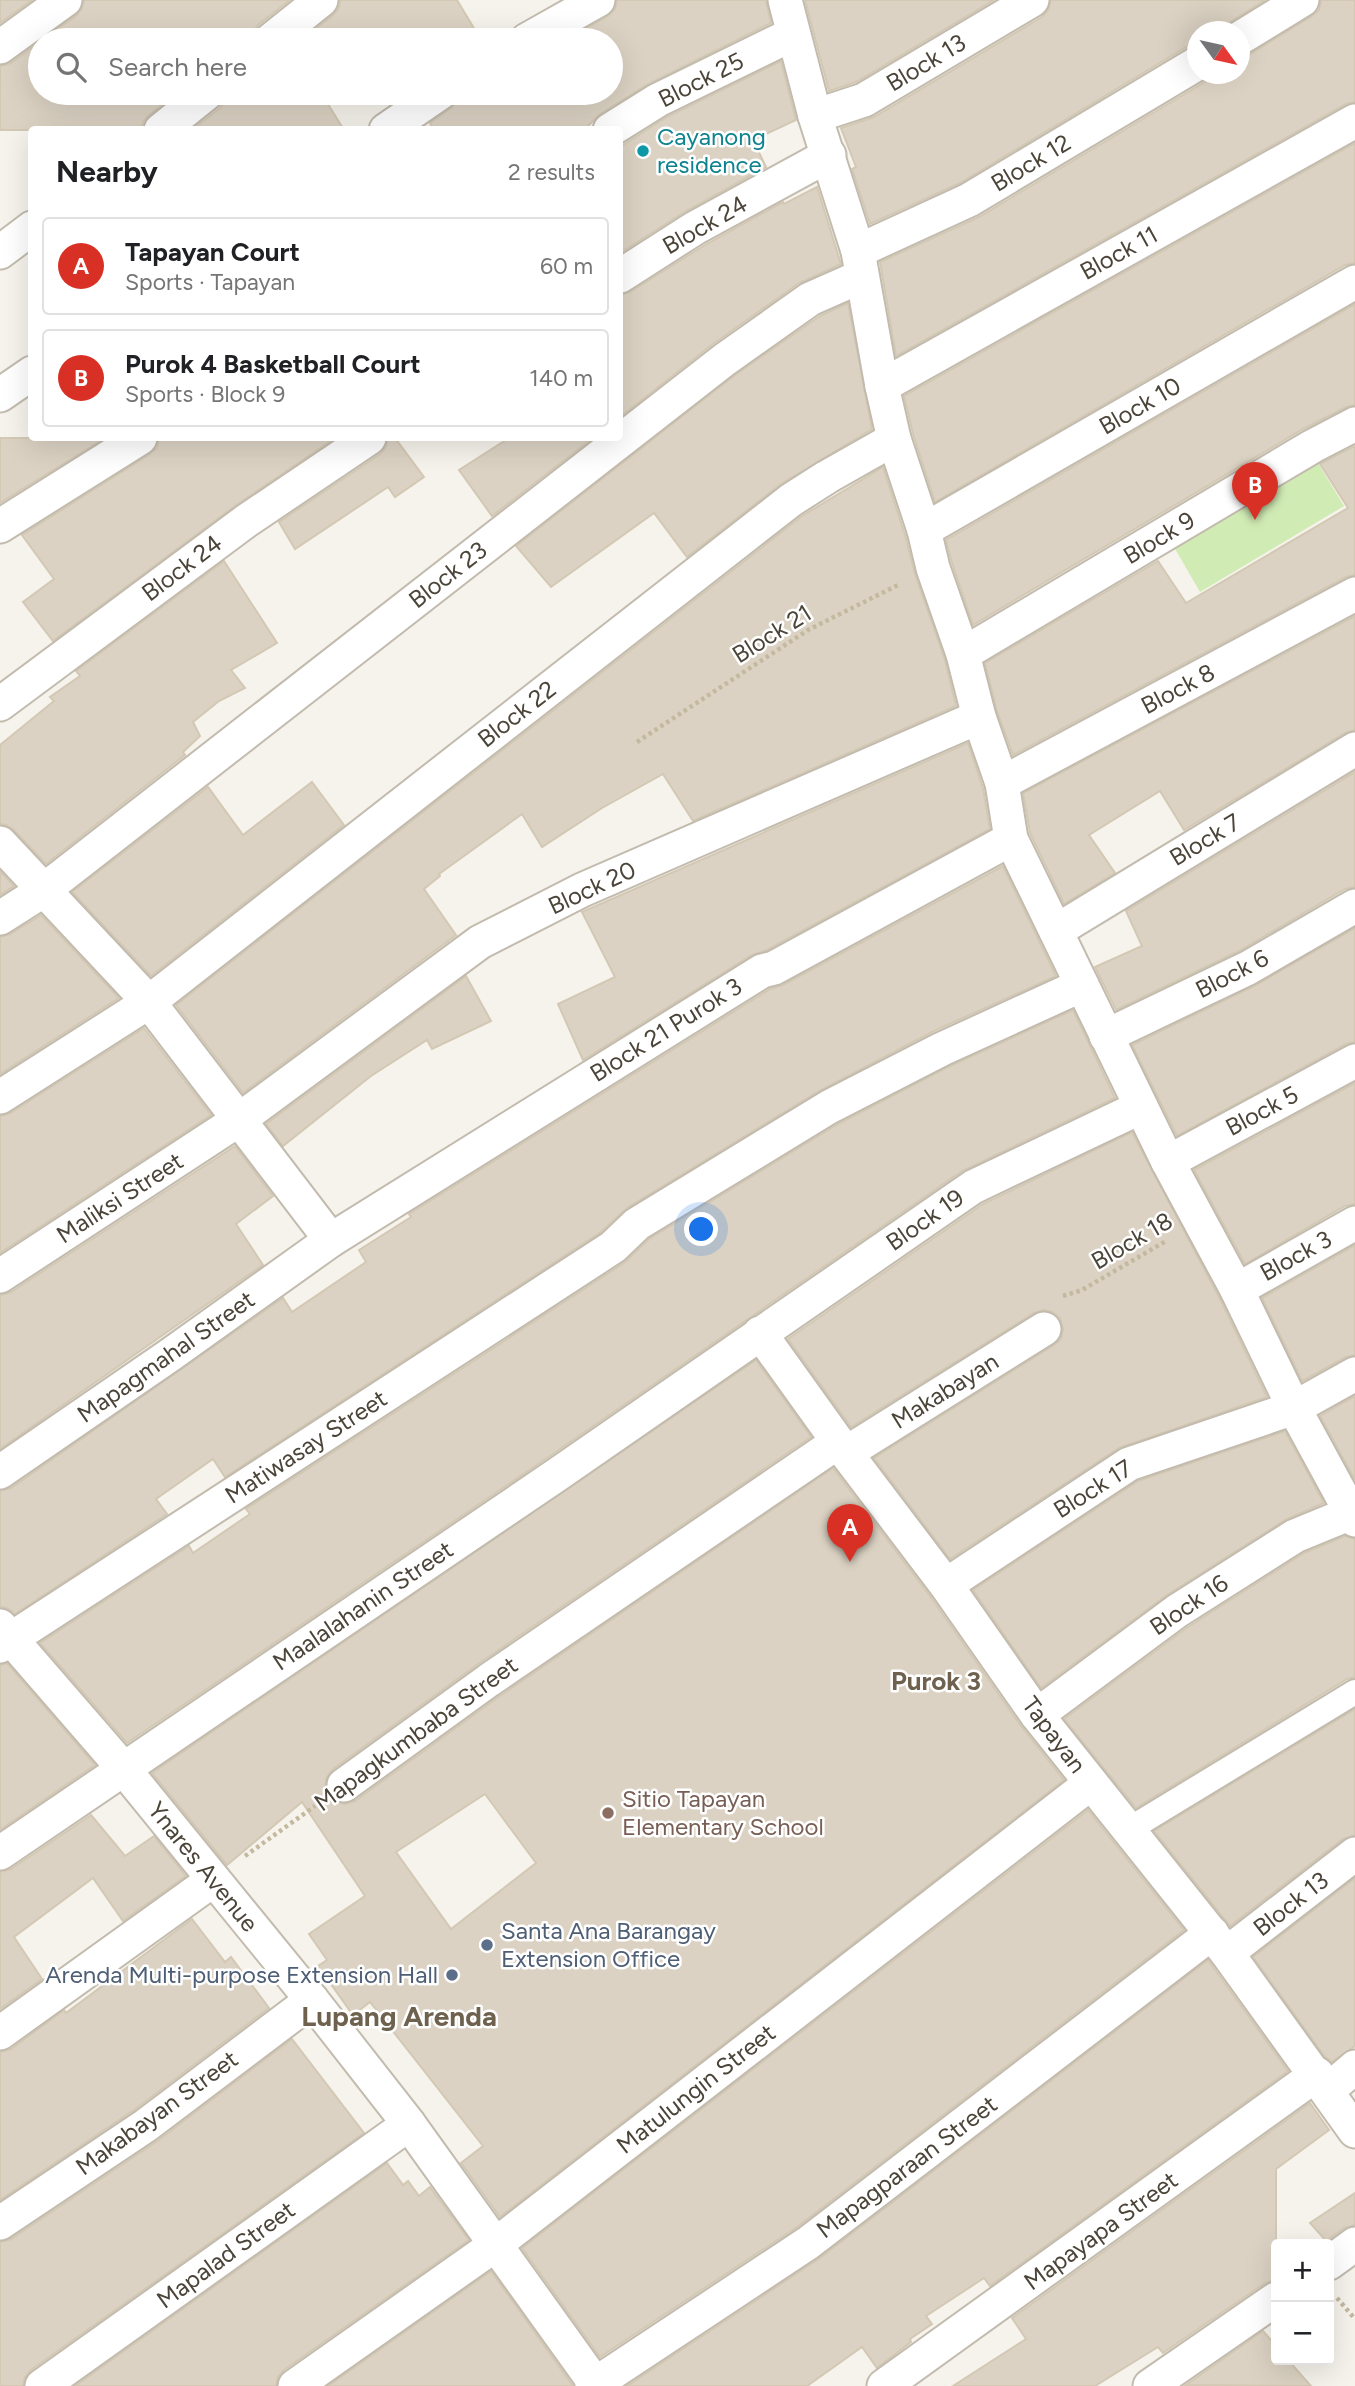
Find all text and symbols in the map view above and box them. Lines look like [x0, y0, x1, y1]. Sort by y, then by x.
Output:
north arrow [1187, 21, 1250, 84]
search box [28, 28, 623, 105]
street label: Block 13 [881, 28, 971, 98]
street label: Block 25 [653, 46, 748, 113]
icon: search [52, 48, 90, 86]
text: Search here [108, 51, 247, 83]
place label: Cayanong residence [657, 122, 766, 179]
street label: Block 12 [986, 128, 1076, 198]
marker: Cayanong residence [635, 143, 651, 159]
text: Nearby [56, 153, 158, 190]
text: 2 results [508, 158, 595, 186]
street label: Block 24 [657, 189, 752, 260]
street label: Block 11 [1075, 219, 1163, 286]
text: Tapayan Court [125, 236, 300, 268]
text: A [73, 252, 89, 280]
text: 60 m [540, 252, 593, 280]
text: Sports · Tapayan [125, 268, 295, 296]
text: Purok 4 Basketball Court [125, 348, 421, 380]
text: B [74, 364, 88, 392]
text: 140 m [529, 364, 593, 392]
street label: Block 10 [1094, 371, 1186, 441]
text: Sports · Block 9 [125, 380, 285, 408]
pin: B [1232, 462, 1278, 520]
street label: Block 9 [1118, 505, 1200, 570]
street label: Block 24 [136, 528, 228, 607]
street label: Block 23 [403, 535, 492, 614]
street label: Block 21 [727, 598, 817, 669]
street label: Block 8 [1136, 657, 1220, 720]
street label: Block 22 [472, 674, 562, 753]
street label: Block 7 [1164, 807, 1245, 872]
street label: Block 20 [543, 855, 640, 920]
street label: Block 6 [1190, 943, 1273, 1004]
street label: Block 21 Purok 3 [584, 971, 747, 1088]
street label: Block 5 [1220, 1079, 1303, 1142]
street label: Maliksi Street [51, 1146, 188, 1249]
street label: Block 19 [880, 1182, 969, 1257]
street label: Block 18 [1086, 1206, 1178, 1275]
your location [684, 1212, 718, 1246]
street label: Block 3 [1255, 1224, 1337, 1287]
street label: Mapagmahal Street [71, 1285, 260, 1429]
street label: Makabayan [886, 1346, 1003, 1435]
street label: Matiwasay Street [219, 1384, 392, 1510]
street label: Block 17 [1048, 1453, 1137, 1524]
pin: A [827, 1504, 873, 1562]
street label: Maalalahanin Street [267, 1535, 458, 1677]
street label: Block 16 [1144, 1568, 1233, 1641]
street label: Mapagkumbaba Street [308, 1650, 523, 1817]
district label: Purok 3 [891, 1665, 981, 1697]
street label: Tapayan [1016, 1691, 1093, 1779]
place label: Sitio Tapayan Elementary School [622, 1784, 824, 1841]
street label: Ynares Avenue [142, 1796, 265, 1938]
marker: Sitio Tapayan Elementary School [600, 1805, 616, 1821]
street label: Block 13 [1247, 1865, 1334, 1942]
place label: Santa Ana Barangay Extension Office [501, 1916, 716, 1973]
marker: Santa Ana Barangay Extension Office [479, 1937, 495, 1953]
place label: Arenda Multi-purpose Extension Hall [45, 1960, 438, 1989]
marker: Arenda Multi-purpose Extension Hall [444, 1967, 460, 1983]
district label: Lupang Arenda [301, 1999, 497, 2033]
street label: Matulungin Street [611, 2018, 781, 2160]
street label: Makabayan Street [70, 2044, 243, 2181]
street label: Mapagparaan Street [811, 2089, 1003, 2244]
street label: Mapayapa Street [1018, 2165, 1183, 2296]
street label: Mapalad Street [151, 2195, 300, 2314]
map controls [1271, 2239, 1334, 2365]
button: + [1271, 2239, 1334, 2302]
button: − [1271, 2302, 1334, 2365]

